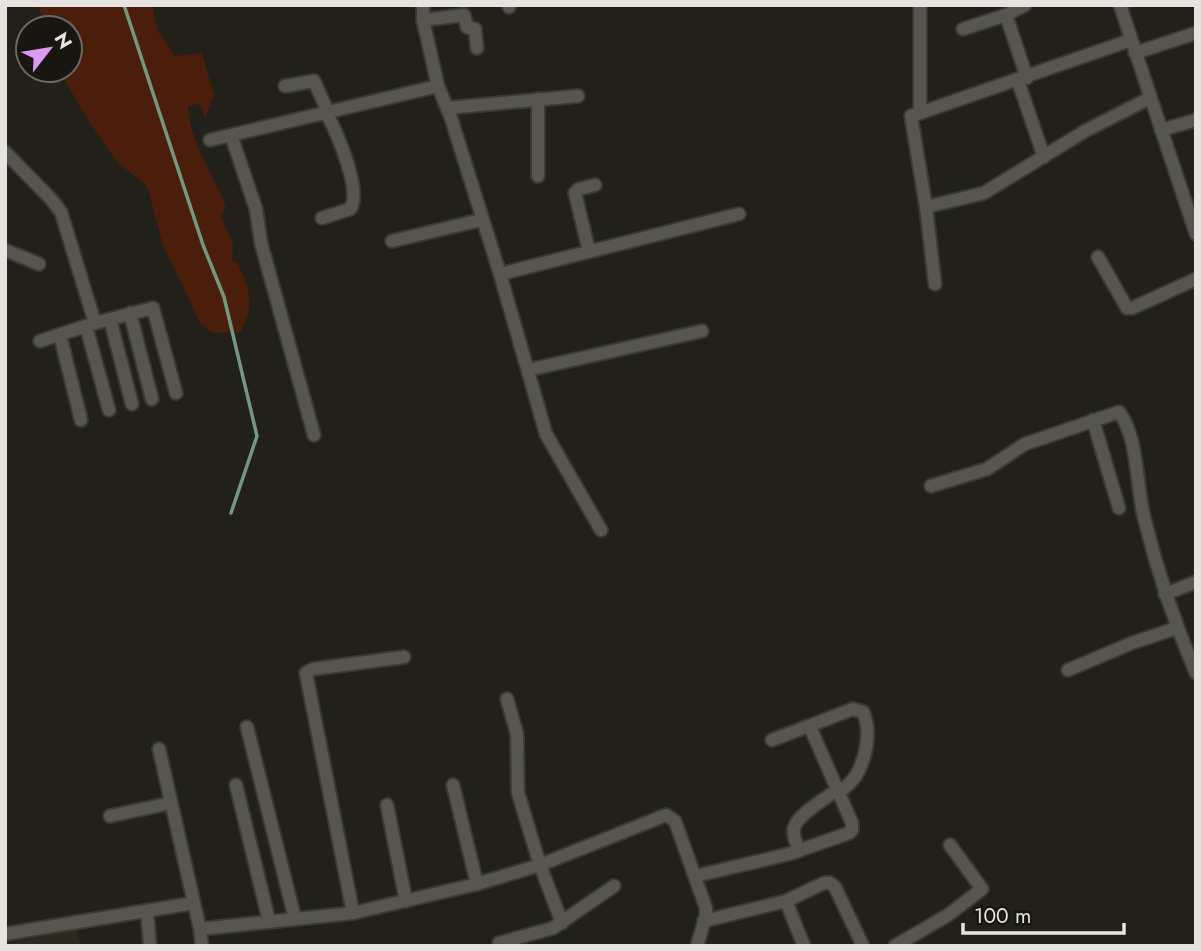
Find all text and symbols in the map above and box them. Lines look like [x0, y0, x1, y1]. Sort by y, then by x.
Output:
north arrow [14, 14, 84, 84]
text: N [48, 27, 79, 54]
scale bar [963, 892, 1124, 936]
text: 100 m [974, 901, 1031, 931]

